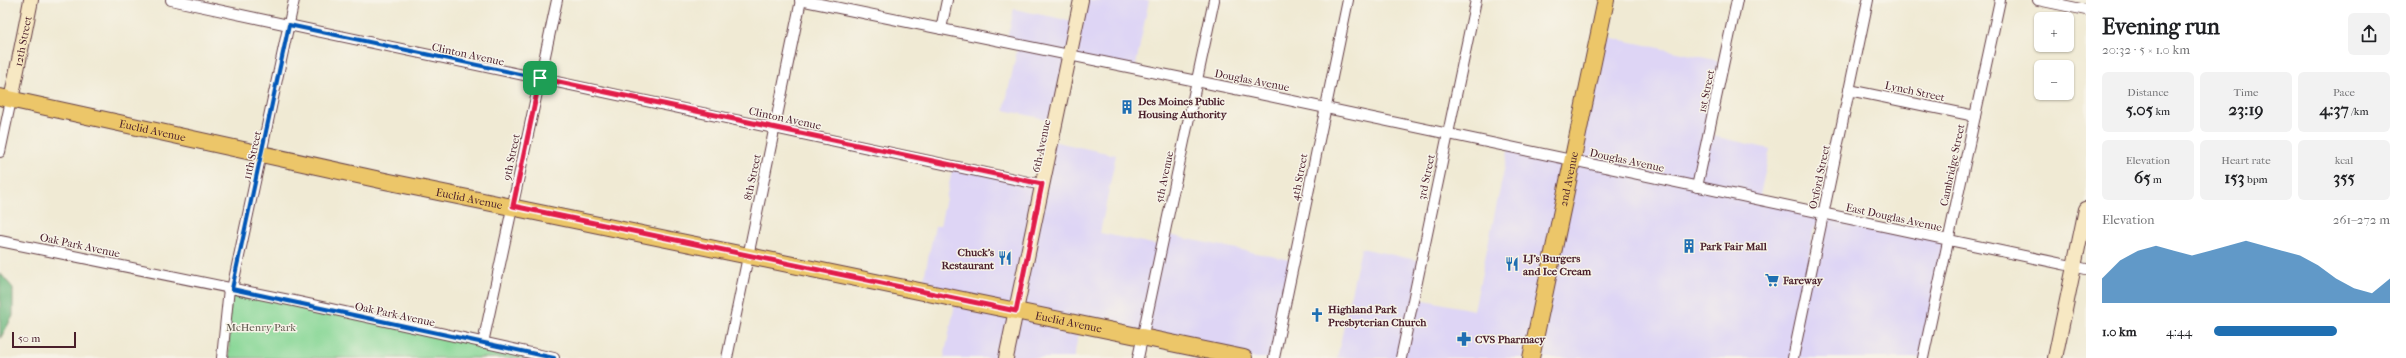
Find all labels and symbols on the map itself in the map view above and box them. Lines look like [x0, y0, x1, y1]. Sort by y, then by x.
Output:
street label: 12th Street [12, 15, 35, 68]
street label: Clinton Avenue [431, 40, 506, 69]
pin [523, 61, 557, 95]
street label: Douglas Avenue [1213, 67, 1291, 94]
street label: 1st Street [1696, 69, 1717, 114]
street label: Lynch Street [1884, 79, 1946, 104]
place label: Des Moines Public Housing Authority [1137, 95, 1228, 121]
building icon: Des Moines Public Housing Authority [1119, 99, 1135, 115]
street label: Clinton Avenue [748, 104, 823, 133]
street label: Euclid Avenue [118, 117, 187, 144]
street label: 6th Avenue [1030, 118, 1054, 174]
street label: Cambridge Street [1937, 123, 1968, 207]
street label: 11th Street [241, 130, 264, 181]
street label: 9th Street [500, 133, 523, 182]
street label: Oxford Street [1806, 144, 1833, 210]
street label: Douglas Avenue [1588, 146, 1666, 175]
street label: 5th Avenue [1153, 149, 1176, 204]
street label: 2nd Avenue [1557, 150, 1581, 208]
street label: 4th Street [1289, 152, 1310, 202]
street label: 8th Street [741, 153, 764, 201]
street label: 3rd Street [1415, 153, 1438, 201]
street label: Euclid Avenue [435, 186, 504, 212]
street label: East Douglas Avenue [1845, 201, 1944, 234]
street label: Oak Park Avenue [39, 231, 122, 260]
building icon: Park Fair Mall [1681, 238, 1697, 254]
place label: Park Fair Mall [1700, 240, 1768, 253]
place label: Chuck's Restaurant [941, 246, 995, 272]
restaurant icon: Chuck's Restaurant [997, 250, 1013, 266]
place label: LJ's Burgers and Ice Cream [1523, 252, 1592, 278]
restaurant icon: LJ's Burgers and Ice Cream [1504, 256, 1520, 272]
supermarket icon: Fareway [1764, 272, 1780, 288]
place label: Fareway [1782, 274, 1824, 287]
street label: Oak Park Avenue [354, 300, 437, 329]
place label: Highland Park Presbyterian Church [1328, 303, 1427, 329]
church icon: Highland Park Presbyterian Church [1309, 307, 1325, 323]
street label: Euclid Avenue [1034, 309, 1104, 336]
park label: McHenry Park [226, 321, 296, 334]
scale bar [12, 330, 76, 349]
pharmacy icon: CVS Pharmacy [1456, 331, 1472, 347]
place label: CVS Pharmacy [1475, 333, 1546, 346]

